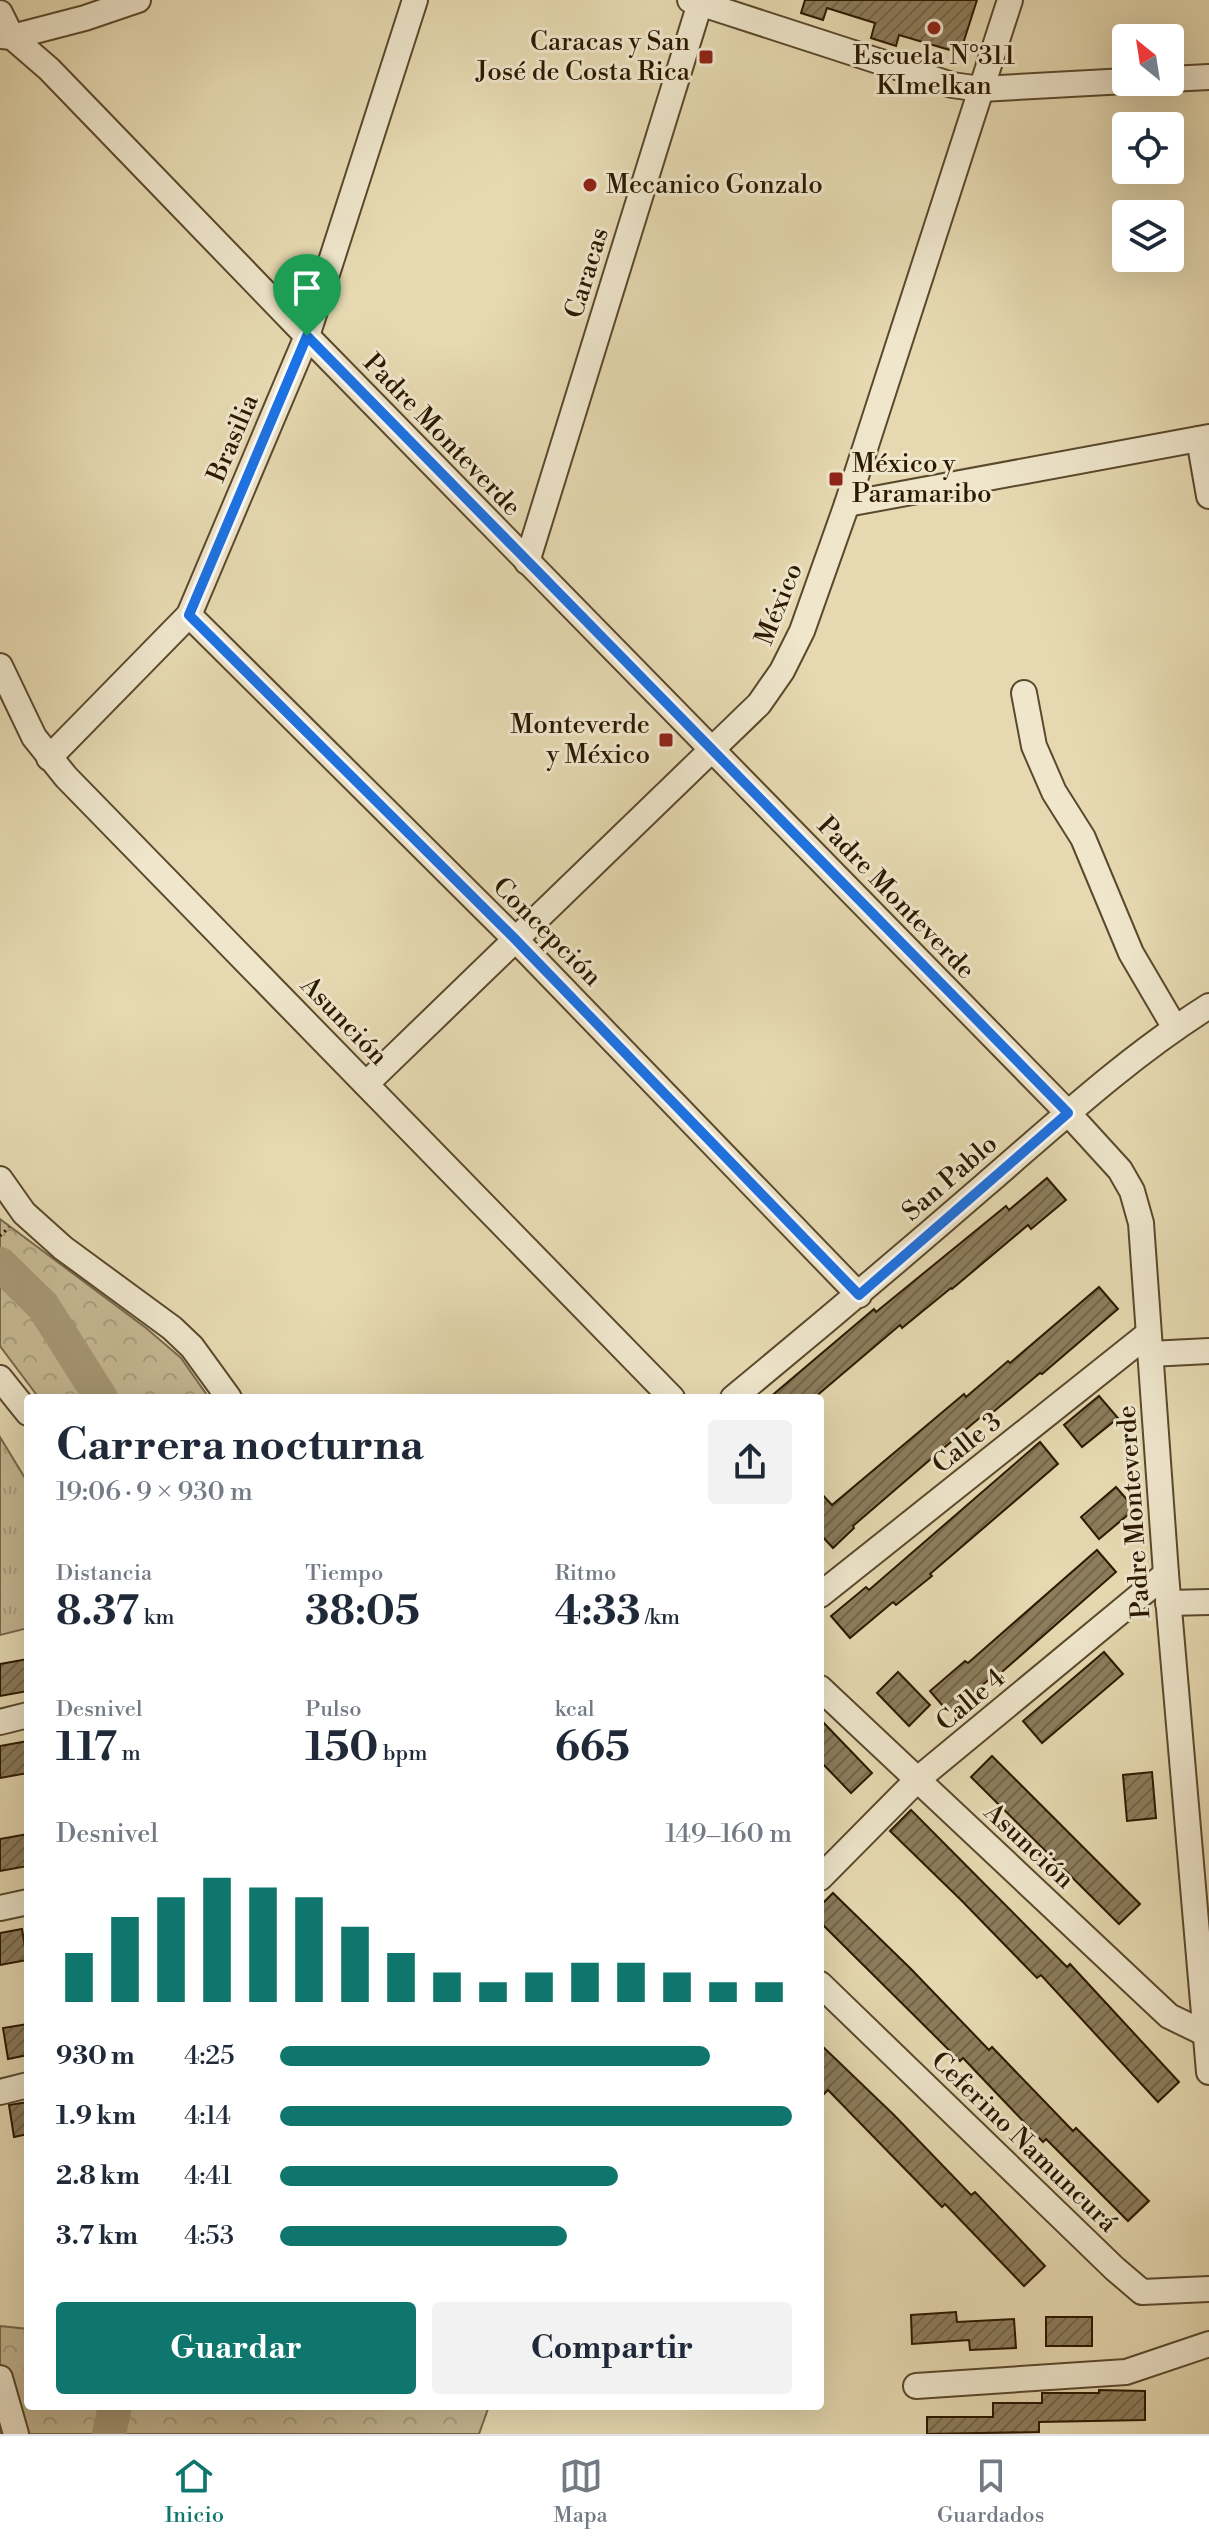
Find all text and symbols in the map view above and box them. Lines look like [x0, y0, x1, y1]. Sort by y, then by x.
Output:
marker: Escuela N°311 KImelkan [925, 19, 943, 37]
north arrow [1112, 24, 1184, 96]
map controls [1112, 24, 1184, 272]
place label: Caracas y San José de Costa Rica [475, 26, 691, 88]
place label: Escuela N°311 KImelkan [853, 40, 1015, 102]
marker: Caracas y San José de Costa Rica [697, 48, 715, 66]
button: locate [1112, 112, 1184, 184]
place label: Mecanico Gonzalo [606, 169, 823, 201]
marker: Mecanico Gonzalo [581, 176, 599, 194]
button: layers [1112, 200, 1184, 272]
street label: Caracas [558, 224, 616, 322]
pin [273, 254, 341, 336]
icon: arrive [285, 266, 329, 310]
street label: Padre Monteverde [356, 347, 528, 523]
street label: Brasilia [200, 389, 266, 488]
place label: México y Paramaribo [852, 448, 992, 510]
marker: México y Paramaribo [827, 470, 845, 488]
street label: México [748, 558, 810, 650]
place label: Monteverde y México [510, 709, 650, 771]
marker: Monteverde y México [657, 731, 675, 749]
street label: Padre Monteverde [810, 810, 982, 986]
street label: Concepción [486, 871, 608, 993]
street label: Asunción [293, 969, 394, 1072]
street label: San Pablo [896, 1128, 1004, 1228]
street label: Padre Monteverde [1111, 1404, 1157, 1620]
street label: Calle 3 [926, 1406, 1008, 1480]
text: Carrera nocturna [56, 1418, 424, 1473]
button: share [708, 1420, 792, 1504]
text: 19:06 · 9 × 930 m [56, 1476, 253, 1508]
text: Distancia [56, 1560, 152, 1587]
text: Tiempo [305, 1560, 383, 1587]
text: Ritmo [555, 1560, 616, 1587]
text: 8.37 [56, 1587, 139, 1637]
text: 38:05 [305, 1587, 420, 1637]
text: 4:33 [555, 1587, 641, 1637]
text: km [139, 1604, 174, 1631]
text: /km [641, 1604, 680, 1631]
street label: Calle 4 [930, 1662, 1012, 1738]
text: Desnivel [56, 1696, 142, 1723]
text: Pulso [305, 1696, 362, 1723]
text: kcal [555, 1696, 595, 1723]
text: 117 [56, 1723, 117, 1773]
text: 150 [305, 1723, 378, 1773]
text: 665 [555, 1723, 630, 1773]
text: m [117, 1740, 141, 1767]
text: bpm [378, 1740, 427, 1767]
street label: Asunción [977, 1796, 1081, 1896]
text: Desnivel [56, 1818, 158, 1850]
text: 149–160 m [665, 1818, 792, 1850]
text: 930 m [56, 2040, 135, 2072]
text: 4:25 [184, 2040, 235, 2072]
street label: Ceferino Namuncurá [924, 2045, 1124, 2240]
text: 1.9 km [56, 2100, 136, 2132]
text: 4:14 [184, 2100, 231, 2132]
text: 2.8 km [56, 2160, 140, 2192]
text: 4:41 [184, 2160, 232, 2192]
text: 3.7 km [56, 2220, 138, 2252]
text: 4:53 [184, 2220, 234, 2252]
button: Guardar [56, 2302, 416, 2394]
button: Compartir [432, 2302, 792, 2394]
tab: Inicio [165, 2454, 224, 2529]
tab: Mapa [553, 2454, 608, 2529]
tab: Guardados [937, 2454, 1044, 2529]

